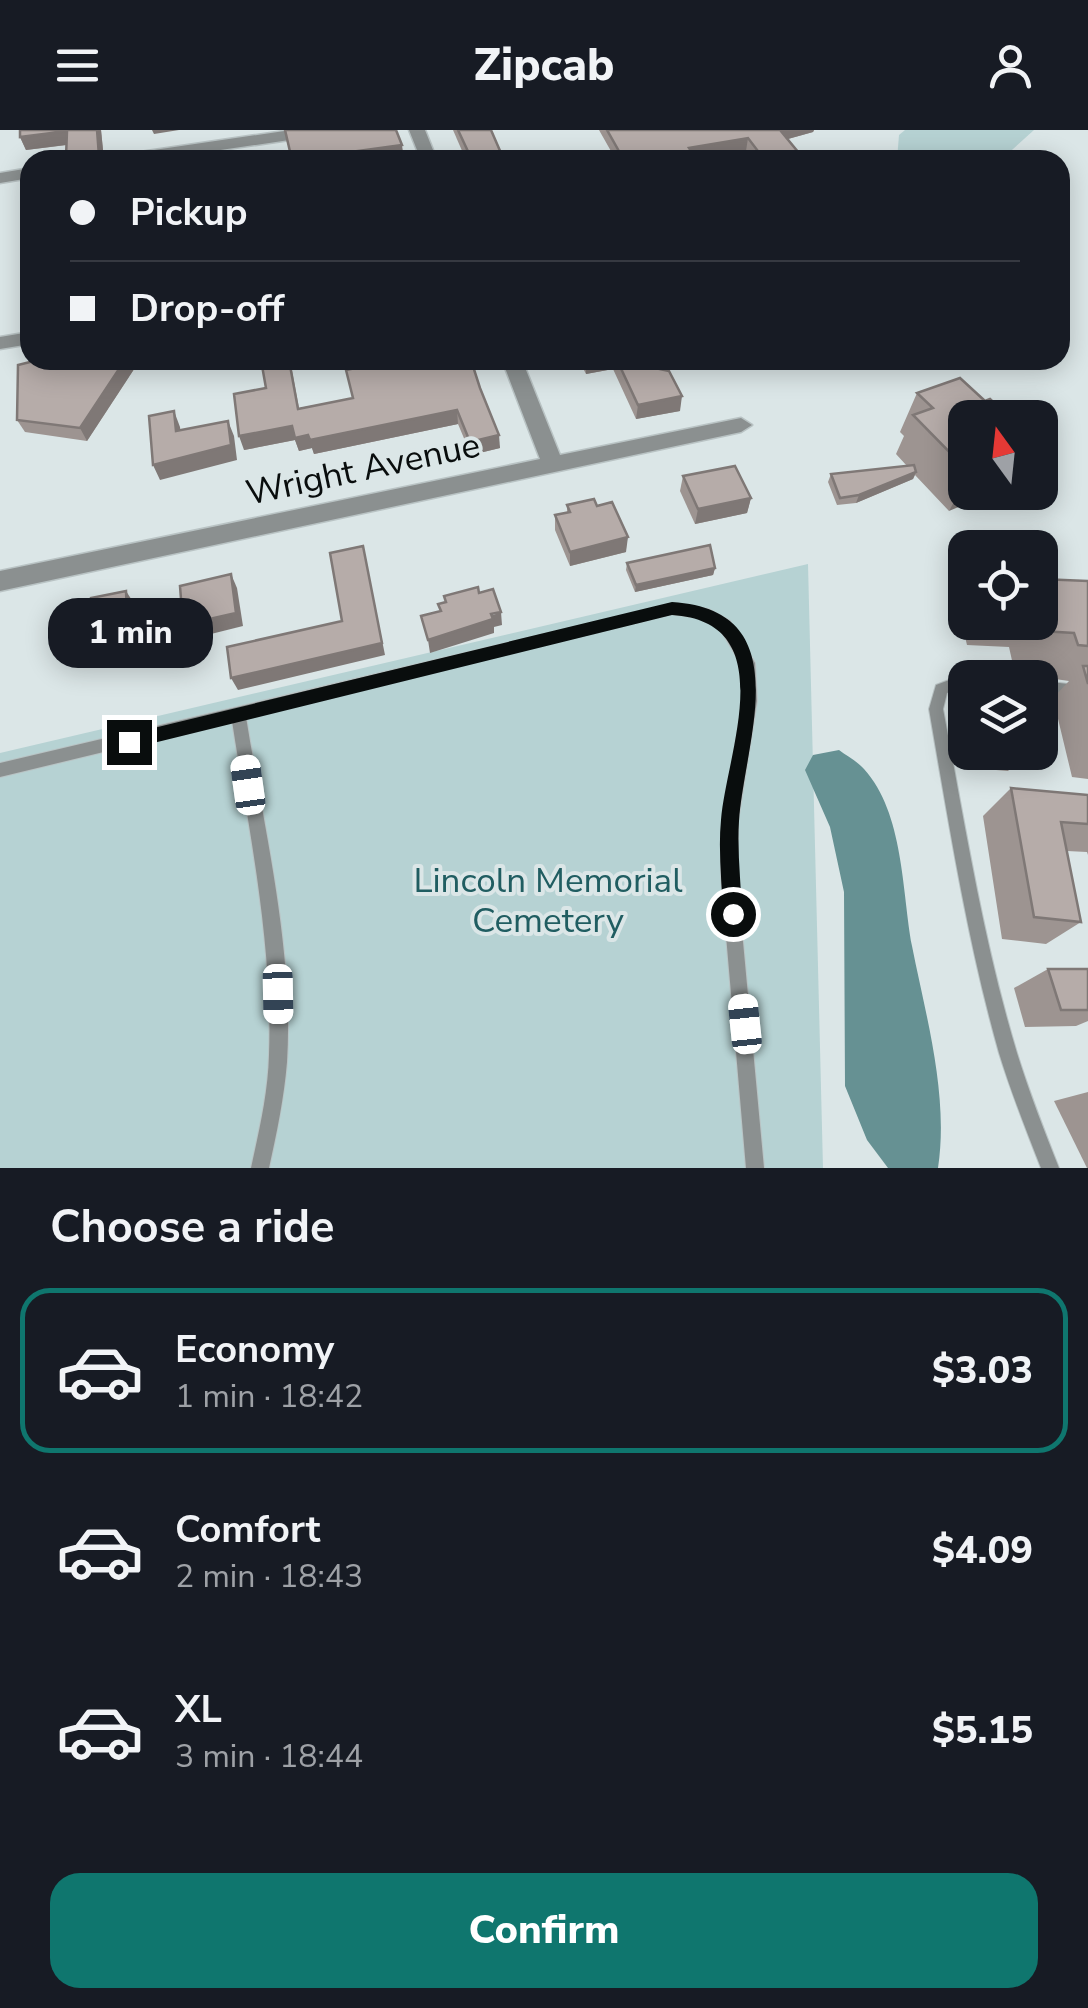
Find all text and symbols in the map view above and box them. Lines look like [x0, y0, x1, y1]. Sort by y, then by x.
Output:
text: Zipcab [473, 35, 615, 96]
icon: menu [50, 38, 105, 93]
icon: person [983, 38, 1038, 93]
text: Pickup [130, 187, 248, 238]
text: Drop-off [130, 283, 284, 334]
north arrow [948, 400, 1058, 510]
map controls [948, 400, 1058, 770]
street label: Wright Avenue [242, 421, 484, 517]
button: locate [948, 530, 1058, 640]
callout: 1 min [46, 597, 212, 667]
text: 1 min [88, 611, 173, 654]
button: layers [948, 660, 1058, 770]
route end [107, 720, 152, 765]
car [229, 753, 267, 817]
park label: Lincoln Memorial Cemetery [413, 857, 683, 944]
route start [711, 892, 756, 937]
car [262, 964, 294, 1024]
car [727, 993, 763, 1055]
text: Choose a ride [50, 1197, 335, 1258]
text: Economy [175, 1324, 334, 1375]
icon: car [55, 1326, 145, 1416]
text: $3.03 [932, 1345, 1033, 1396]
text: 1 min · 18:42 [175, 1375, 363, 1418]
text: Comfort [175, 1504, 320, 1555]
icon: car [55, 1506, 145, 1596]
text: $4.09 [932, 1525, 1033, 1576]
text: 2 min · 18:43 [175, 1555, 363, 1598]
text: XL [175, 1684, 222, 1735]
icon: car [55, 1686, 145, 1776]
text: $5.15 [932, 1705, 1033, 1756]
text: 3 min · 18:44 [175, 1735, 363, 1778]
button: Confirm [50, 1873, 1038, 1988]

